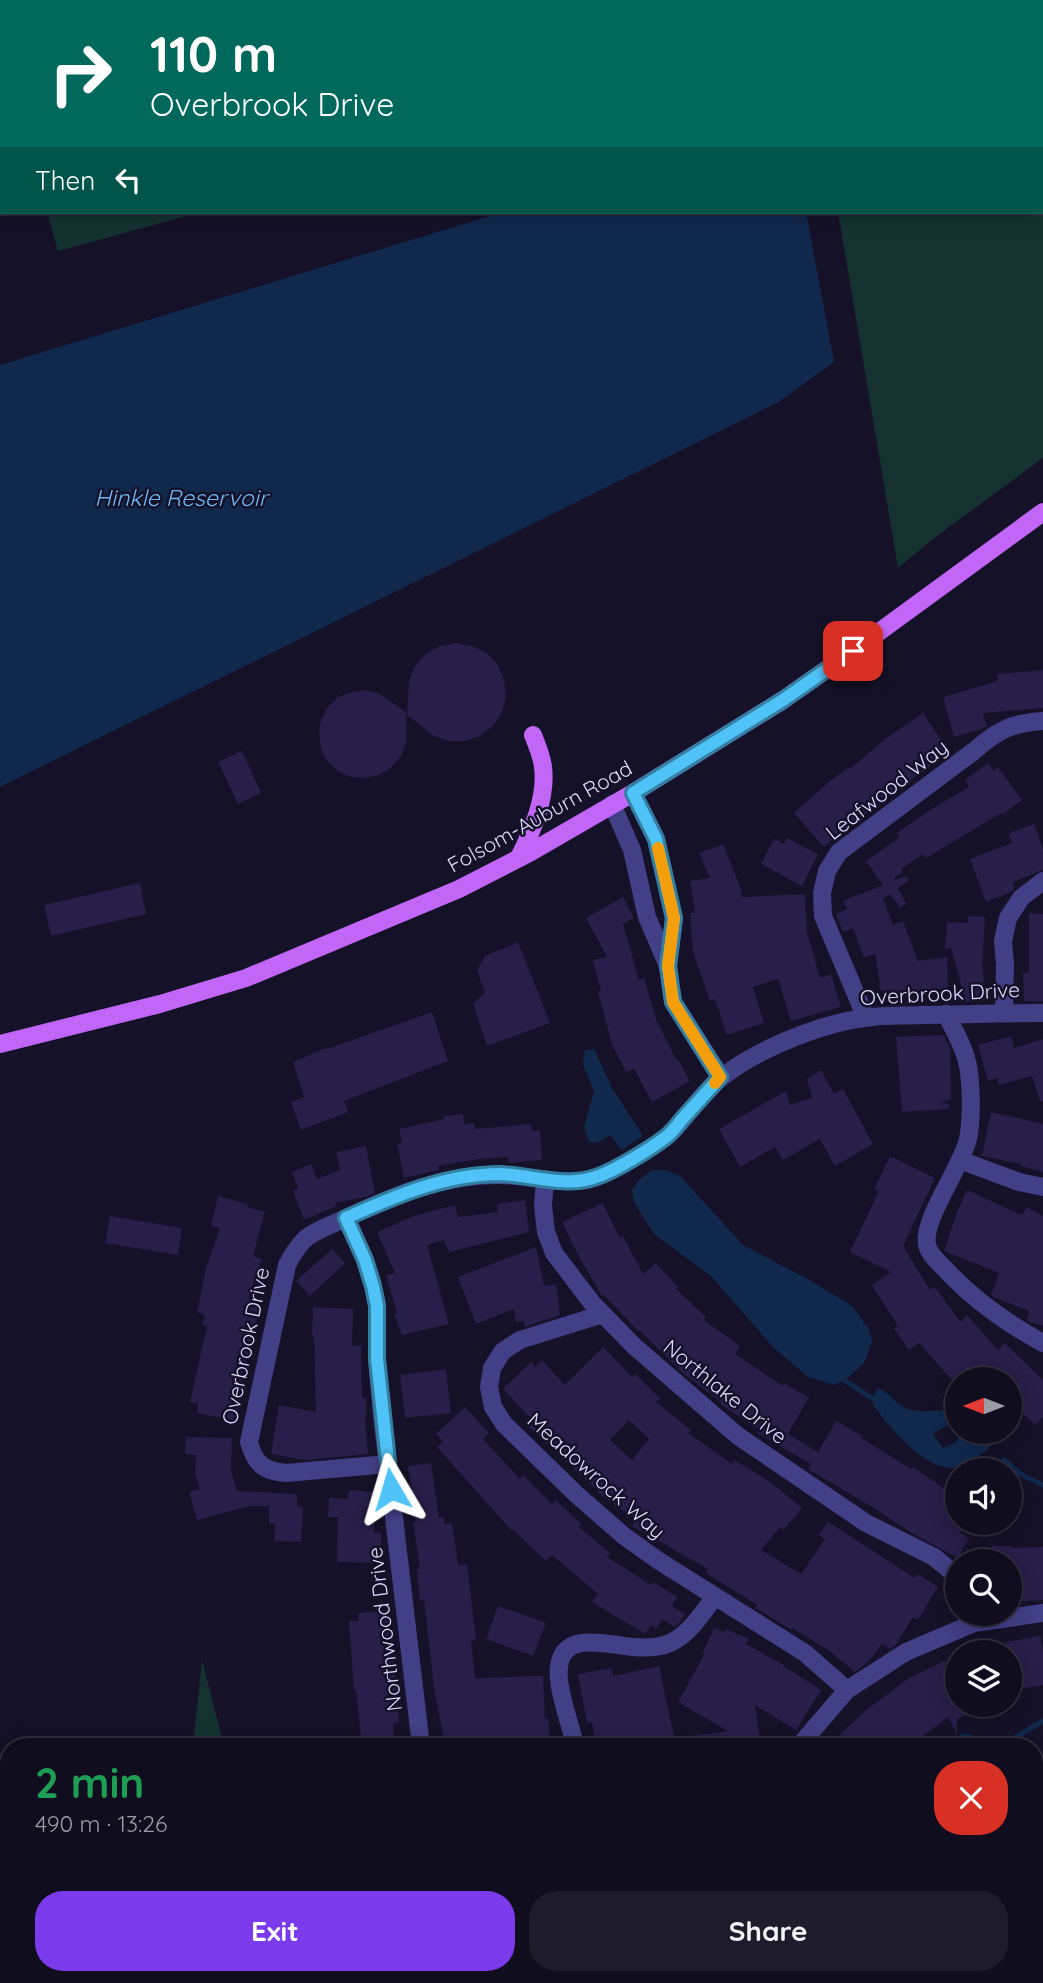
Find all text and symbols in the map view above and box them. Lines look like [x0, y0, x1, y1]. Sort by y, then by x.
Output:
text: 110 m [150, 23, 277, 84]
icon: right [35, 28, 126, 119]
text: Overbrook Drive [150, 84, 394, 124]
icon: left [109, 161, 147, 199]
text: Then [35, 164, 95, 197]
water label: Hinkle Reservoir [94, 483, 271, 512]
pin [823, 621, 883, 681]
icon: arrive [834, 632, 872, 670]
street label: Leafwood Way [820, 733, 953, 845]
street label: Folsom-Auburn Road [443, 755, 636, 878]
street label: Overbrook Drive [859, 976, 1021, 1010]
street label: Overbrook Drive [216, 1265, 274, 1427]
street label: Northlake Drive [659, 1333, 793, 1449]
north arrow [945, 1367, 1022, 1444]
map controls [945, 1367, 1022, 1717]
street label: Meadowrock Way [523, 1407, 671, 1544]
position arrow [354, 1452, 428, 1526]
button: sound [945, 1458, 1022, 1535]
street label: Northwood Drive [361, 1546, 407, 1713]
button: search [945, 1549, 1022, 1626]
button: layers [945, 1640, 1022, 1717]
text: 2 min [35, 1756, 144, 1809]
button: close [934, 1761, 1008, 1835]
text: 490 m · 13:26 [35, 1809, 167, 1838]
button: Exit [35, 1891, 515, 1971]
button: Share [529, 1891, 1008, 1971]

